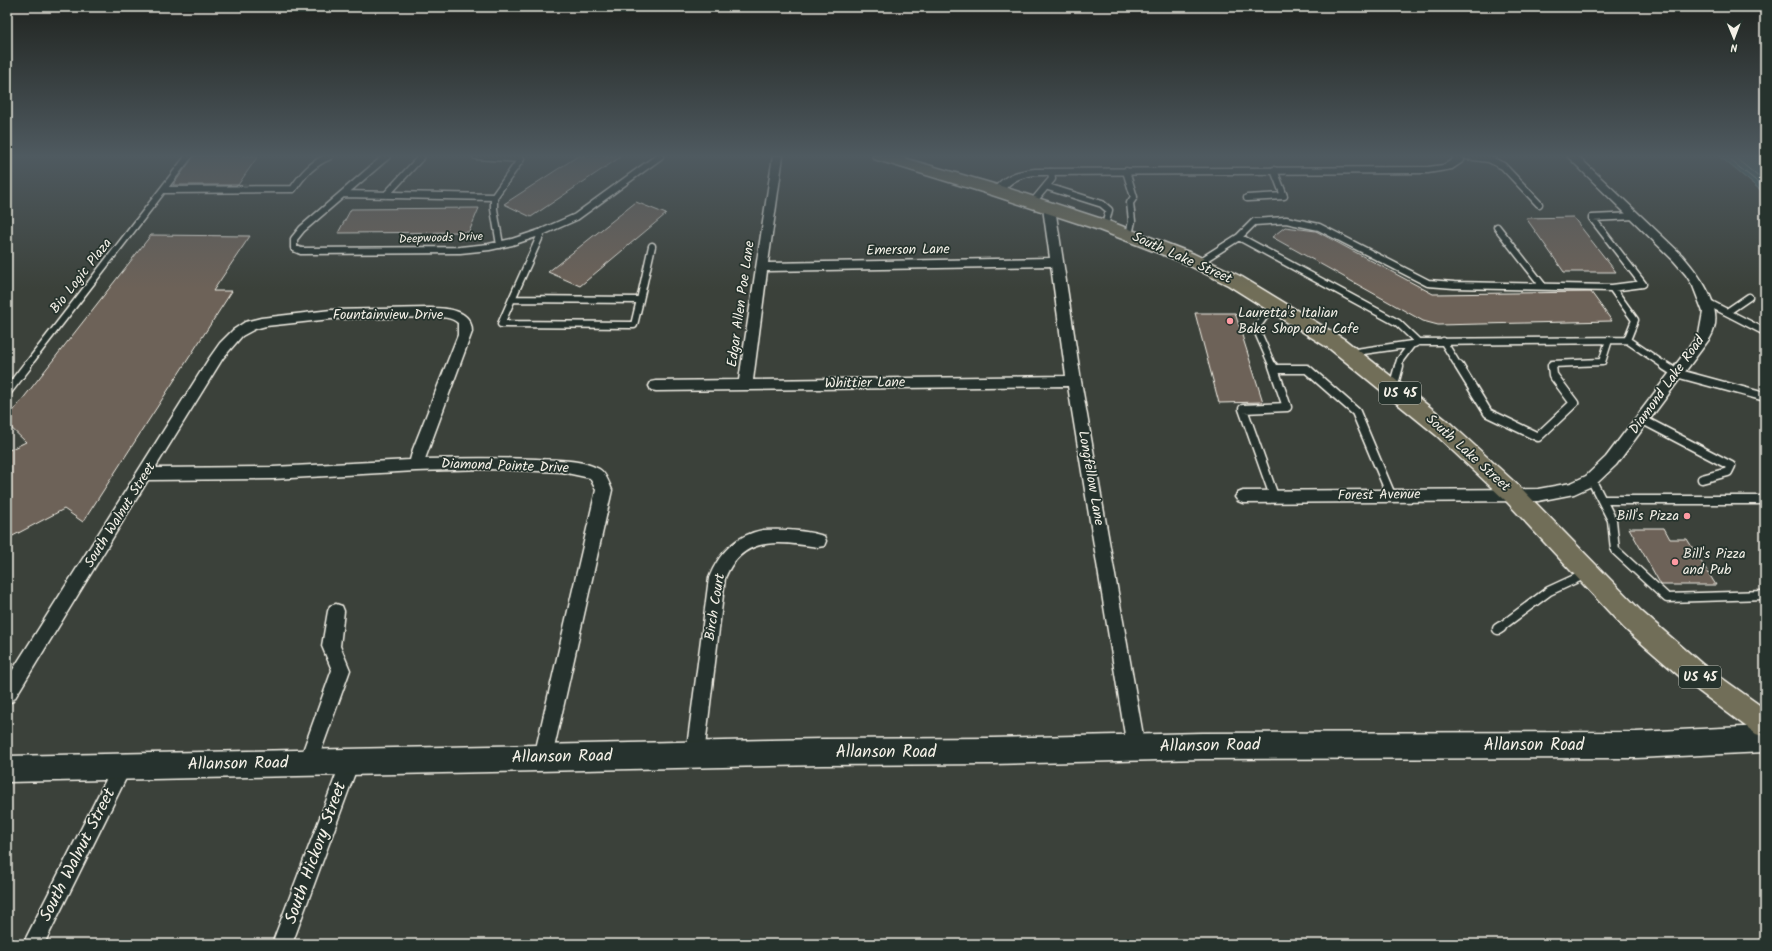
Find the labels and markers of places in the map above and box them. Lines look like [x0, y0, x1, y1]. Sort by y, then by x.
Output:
place label: Lauretta's Italian Bake Shop and Cafe [1238, 302, 1359, 340]
marker: Lauretta's Italian Bake Shop and Cafe [1225, 316, 1235, 326]
place label: Bill's Pizza [1616, 505, 1679, 527]
marker: Bill's Pizza [1682, 511, 1692, 521]
place label: Bill's Pizza and Pub [1683, 543, 1746, 581]
marker: Bill's Pizza and Pub [1670, 557, 1680, 567]

